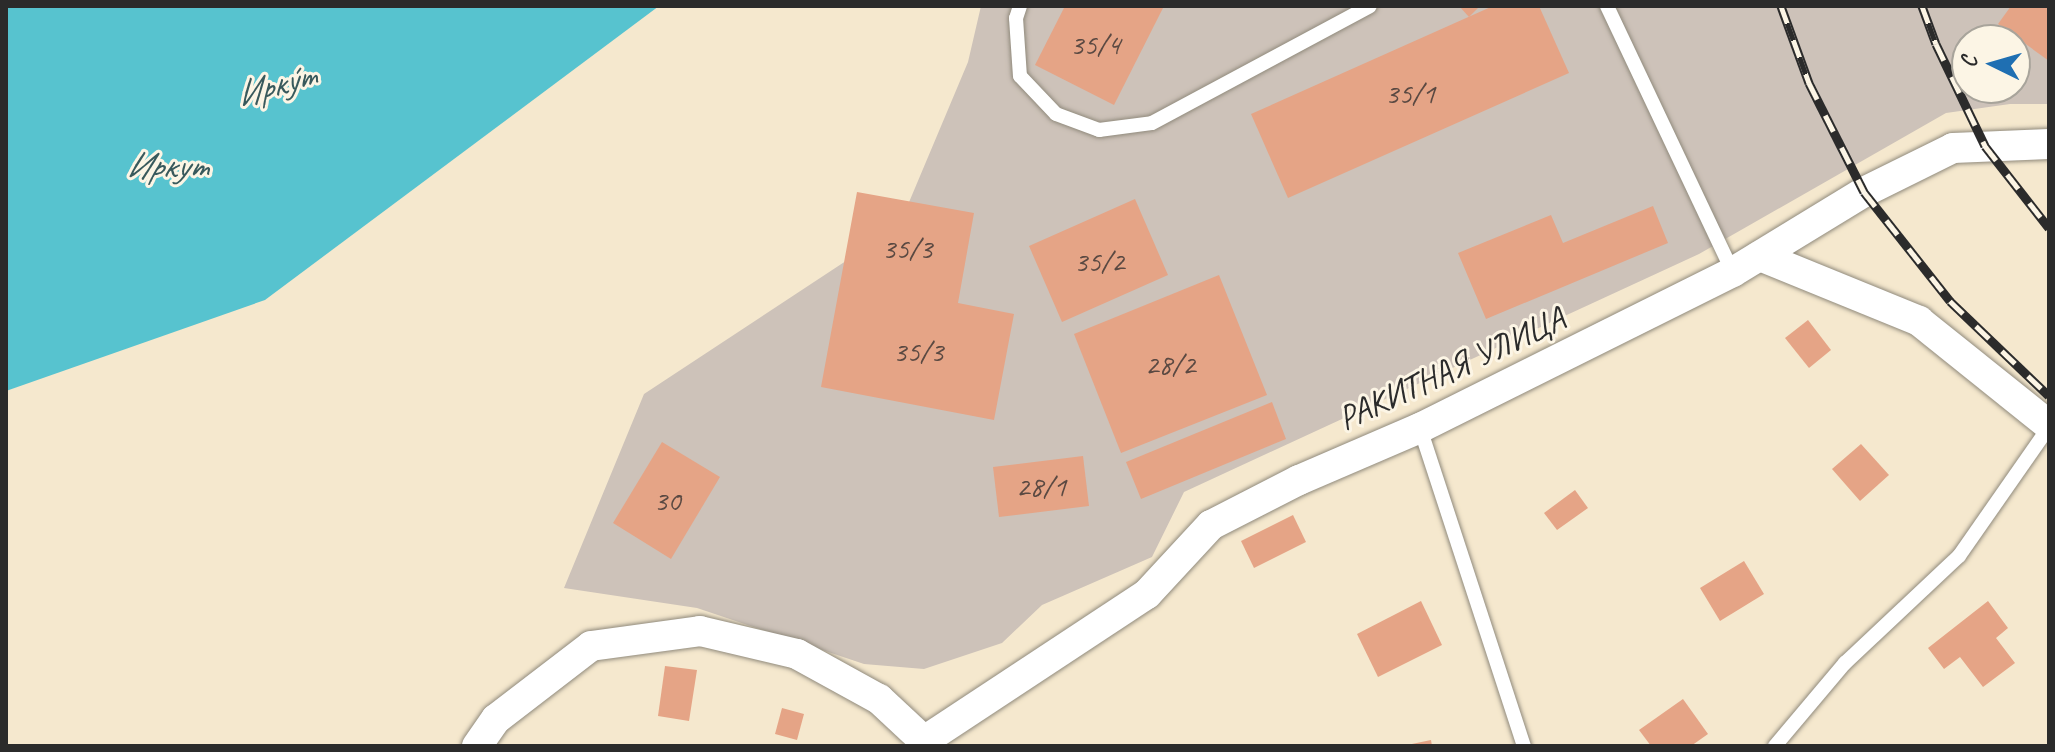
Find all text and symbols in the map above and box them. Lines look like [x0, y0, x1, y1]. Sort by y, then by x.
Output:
north arrow [1951, 24, 2031, 104]
house number: 35/4 [1070, 26, 1120, 62]
water label: Ирку́т [231, 53, 319, 117]
text: С [1955, 55, 1984, 69]
house number: 35/1 [1385, 75, 1435, 111]
water label: Иркут [126, 144, 208, 188]
house number: 35/3 [882, 230, 932, 266]
house number: 35/2 [1074, 243, 1124, 279]
street label: РАКИТНАЯ УЛИЦА [1331, 297, 1571, 439]
house number: 35/3 [893, 333, 943, 369]
house number: 28/2 [1145, 346, 1195, 382]
house number: 28/1 [1016, 468, 1066, 504]
house number: 30 [654, 482, 680, 518]

